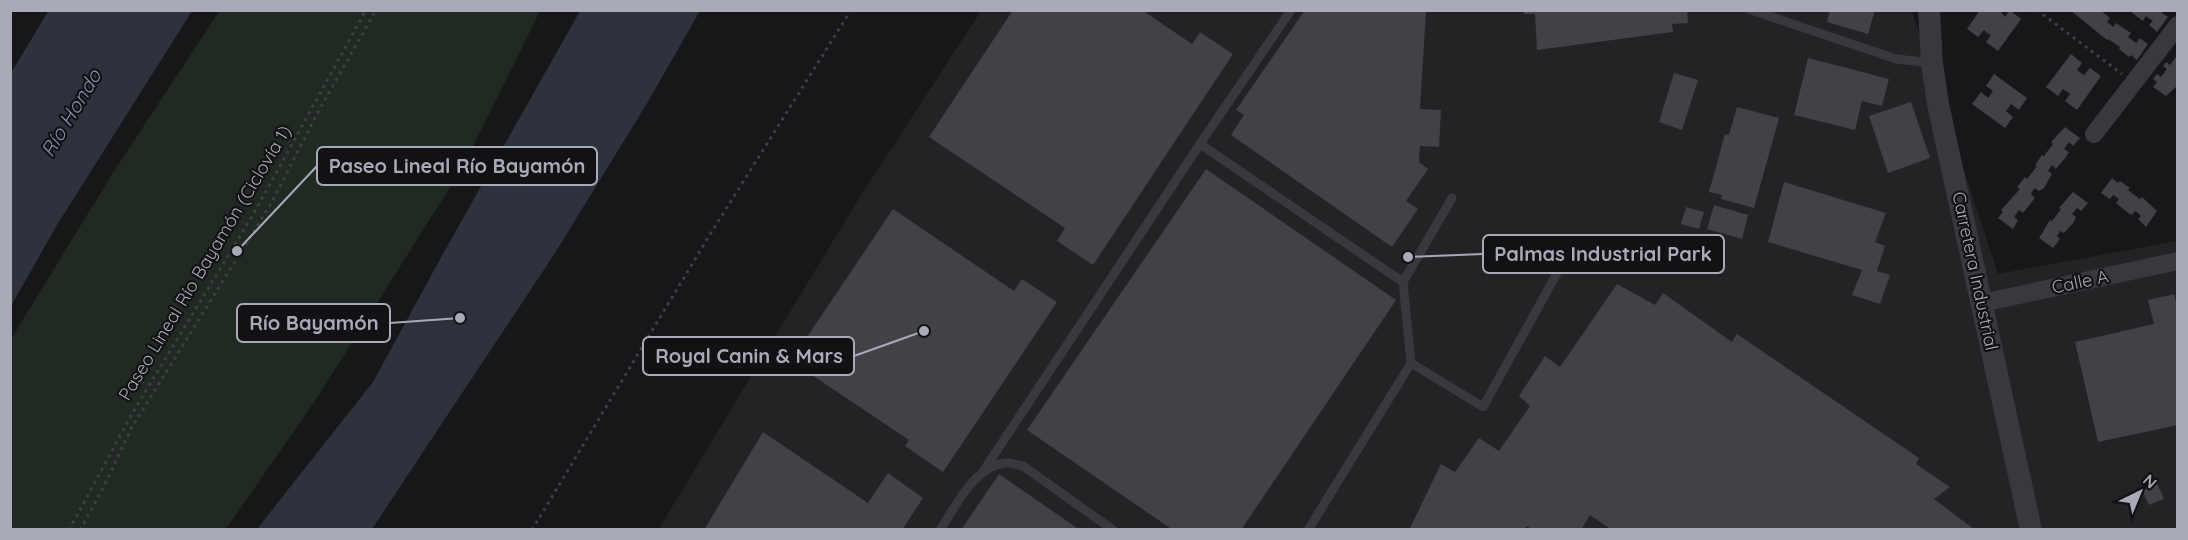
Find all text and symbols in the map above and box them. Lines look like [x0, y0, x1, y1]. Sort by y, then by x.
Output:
water label: Río Hondo [35, 64, 107, 161]
street label: Paseo Lineal Río Bayamón (Ciclovía 1) [113, 121, 296, 405]
callout: Paseo Lineal Río Bayamón [317, 147, 597, 185]
text: Paseo Lineal Río Bayamón [329, 153, 585, 178]
street label: Carretera Industrial [1947, 189, 2004, 352]
callout: Palmas Industrial Park [1483, 235, 1724, 273]
text: Palmas Industrial Park [1494, 241, 1712, 266]
street label: Calle A [2049, 264, 2111, 299]
callout: Río Bayamón [237, 304, 390, 342]
text: Río Bayamón [249, 310, 379, 335]
callout: Royal Canin & Mars [643, 337, 854, 375]
text: Royal Canin & Mars [655, 343, 843, 368]
north arrow [2110, 462, 2170, 522]
text: N [2139, 470, 2161, 492]

